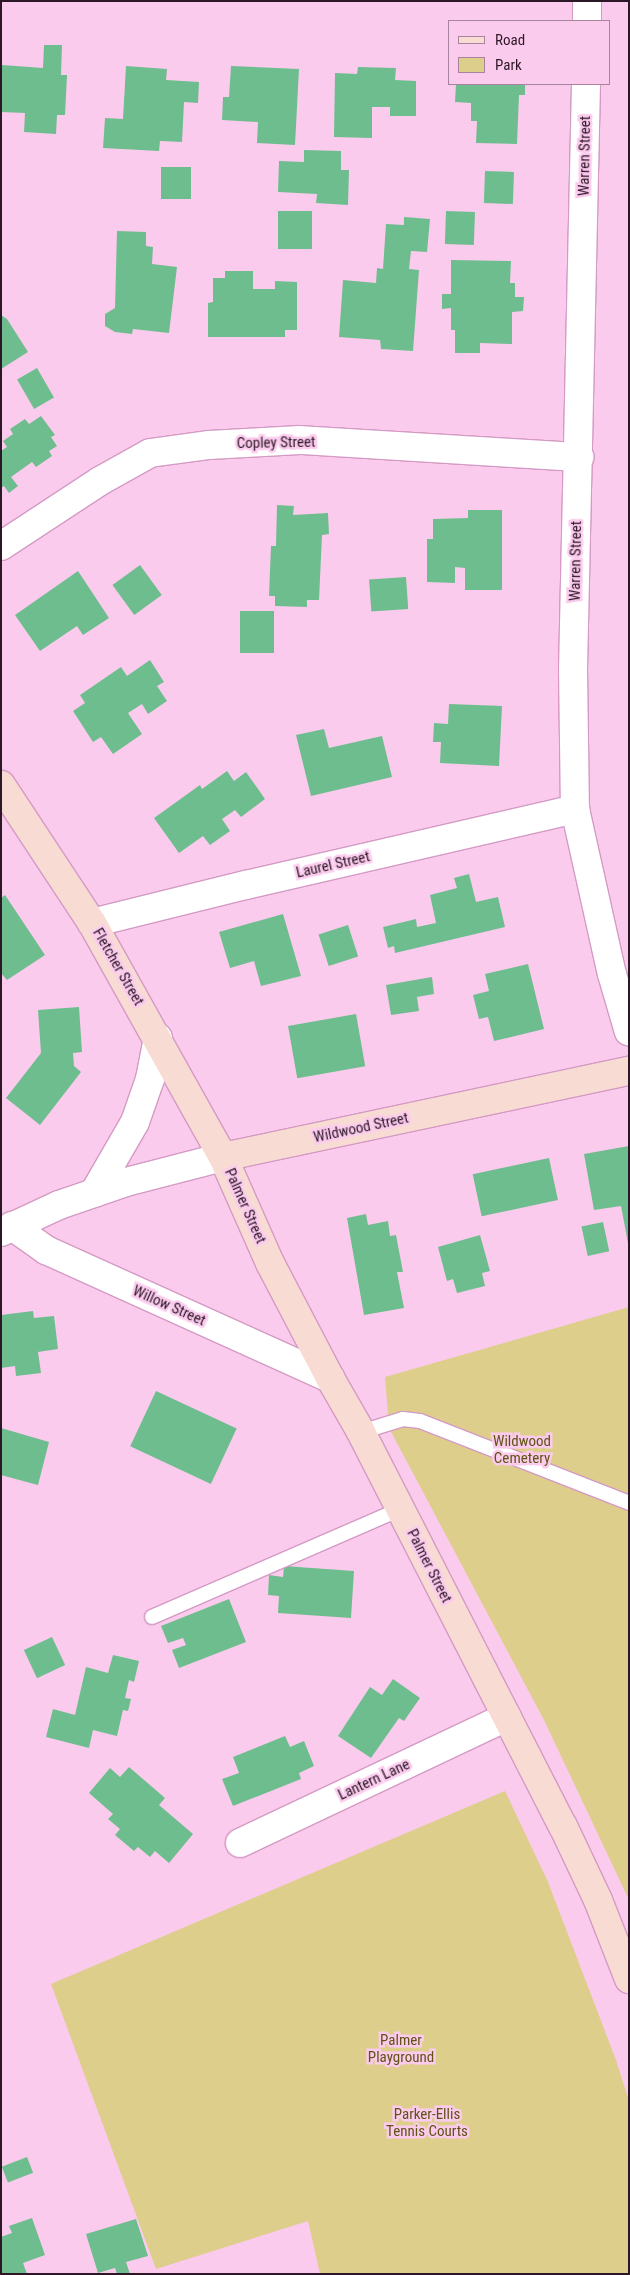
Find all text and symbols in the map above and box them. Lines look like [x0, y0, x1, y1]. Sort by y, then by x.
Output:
legend [448, 20, 610, 85]
text: Road [495, 31, 525, 49]
text: Park [495, 56, 522, 74]
street label: Warren Street [575, 116, 595, 196]
street label: Copley Street [237, 433, 315, 453]
street label: Warren Street [566, 521, 586, 601]
street label: Laurel Street [294, 848, 372, 882]
street label: Fletcher Street [89, 925, 147, 1009]
street label: Wildwood Street [312, 1109, 410, 1147]
street label: Palmer Street [220, 1166, 270, 1246]
street label: Willow Street [130, 1282, 208, 1330]
park label: Wildwood Cemetery [493, 1432, 551, 1467]
street label: Palmer Street [403, 1526, 455, 1606]
street label: Lantern Lane [335, 1756, 413, 1804]
park label: Palmer Playground [368, 2031, 434, 2066]
park label: Parker-Ellis Tennis Courts [386, 2105, 468, 2140]

